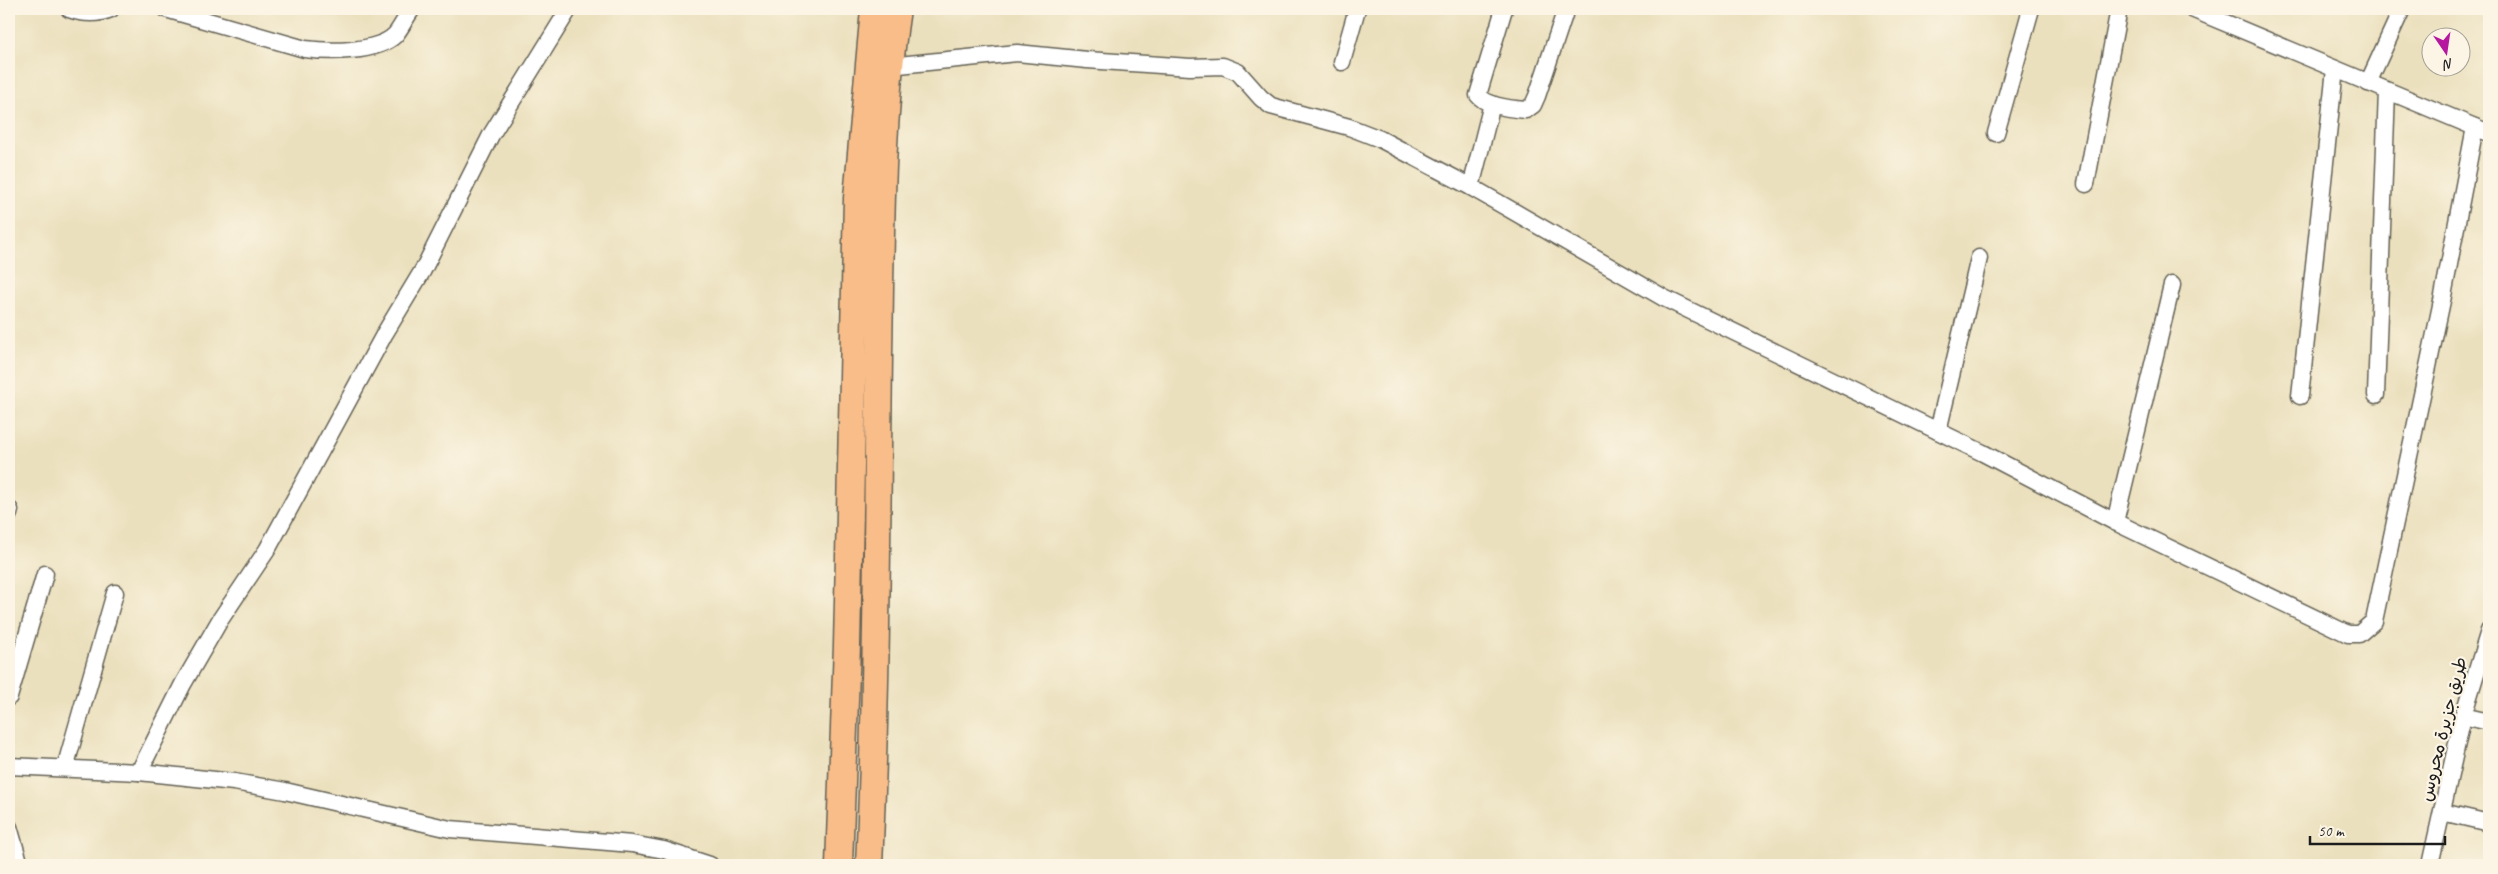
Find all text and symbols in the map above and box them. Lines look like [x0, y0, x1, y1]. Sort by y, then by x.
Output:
north arrow [2420, 28, 2470, 78]
text: N [2440, 55, 2455, 74]
street label: طريق جزيرة محروس [2414, 655, 2472, 803]
scale bar [2310, 814, 2446, 846]
text: 50 m [2318, 822, 2345, 841]

